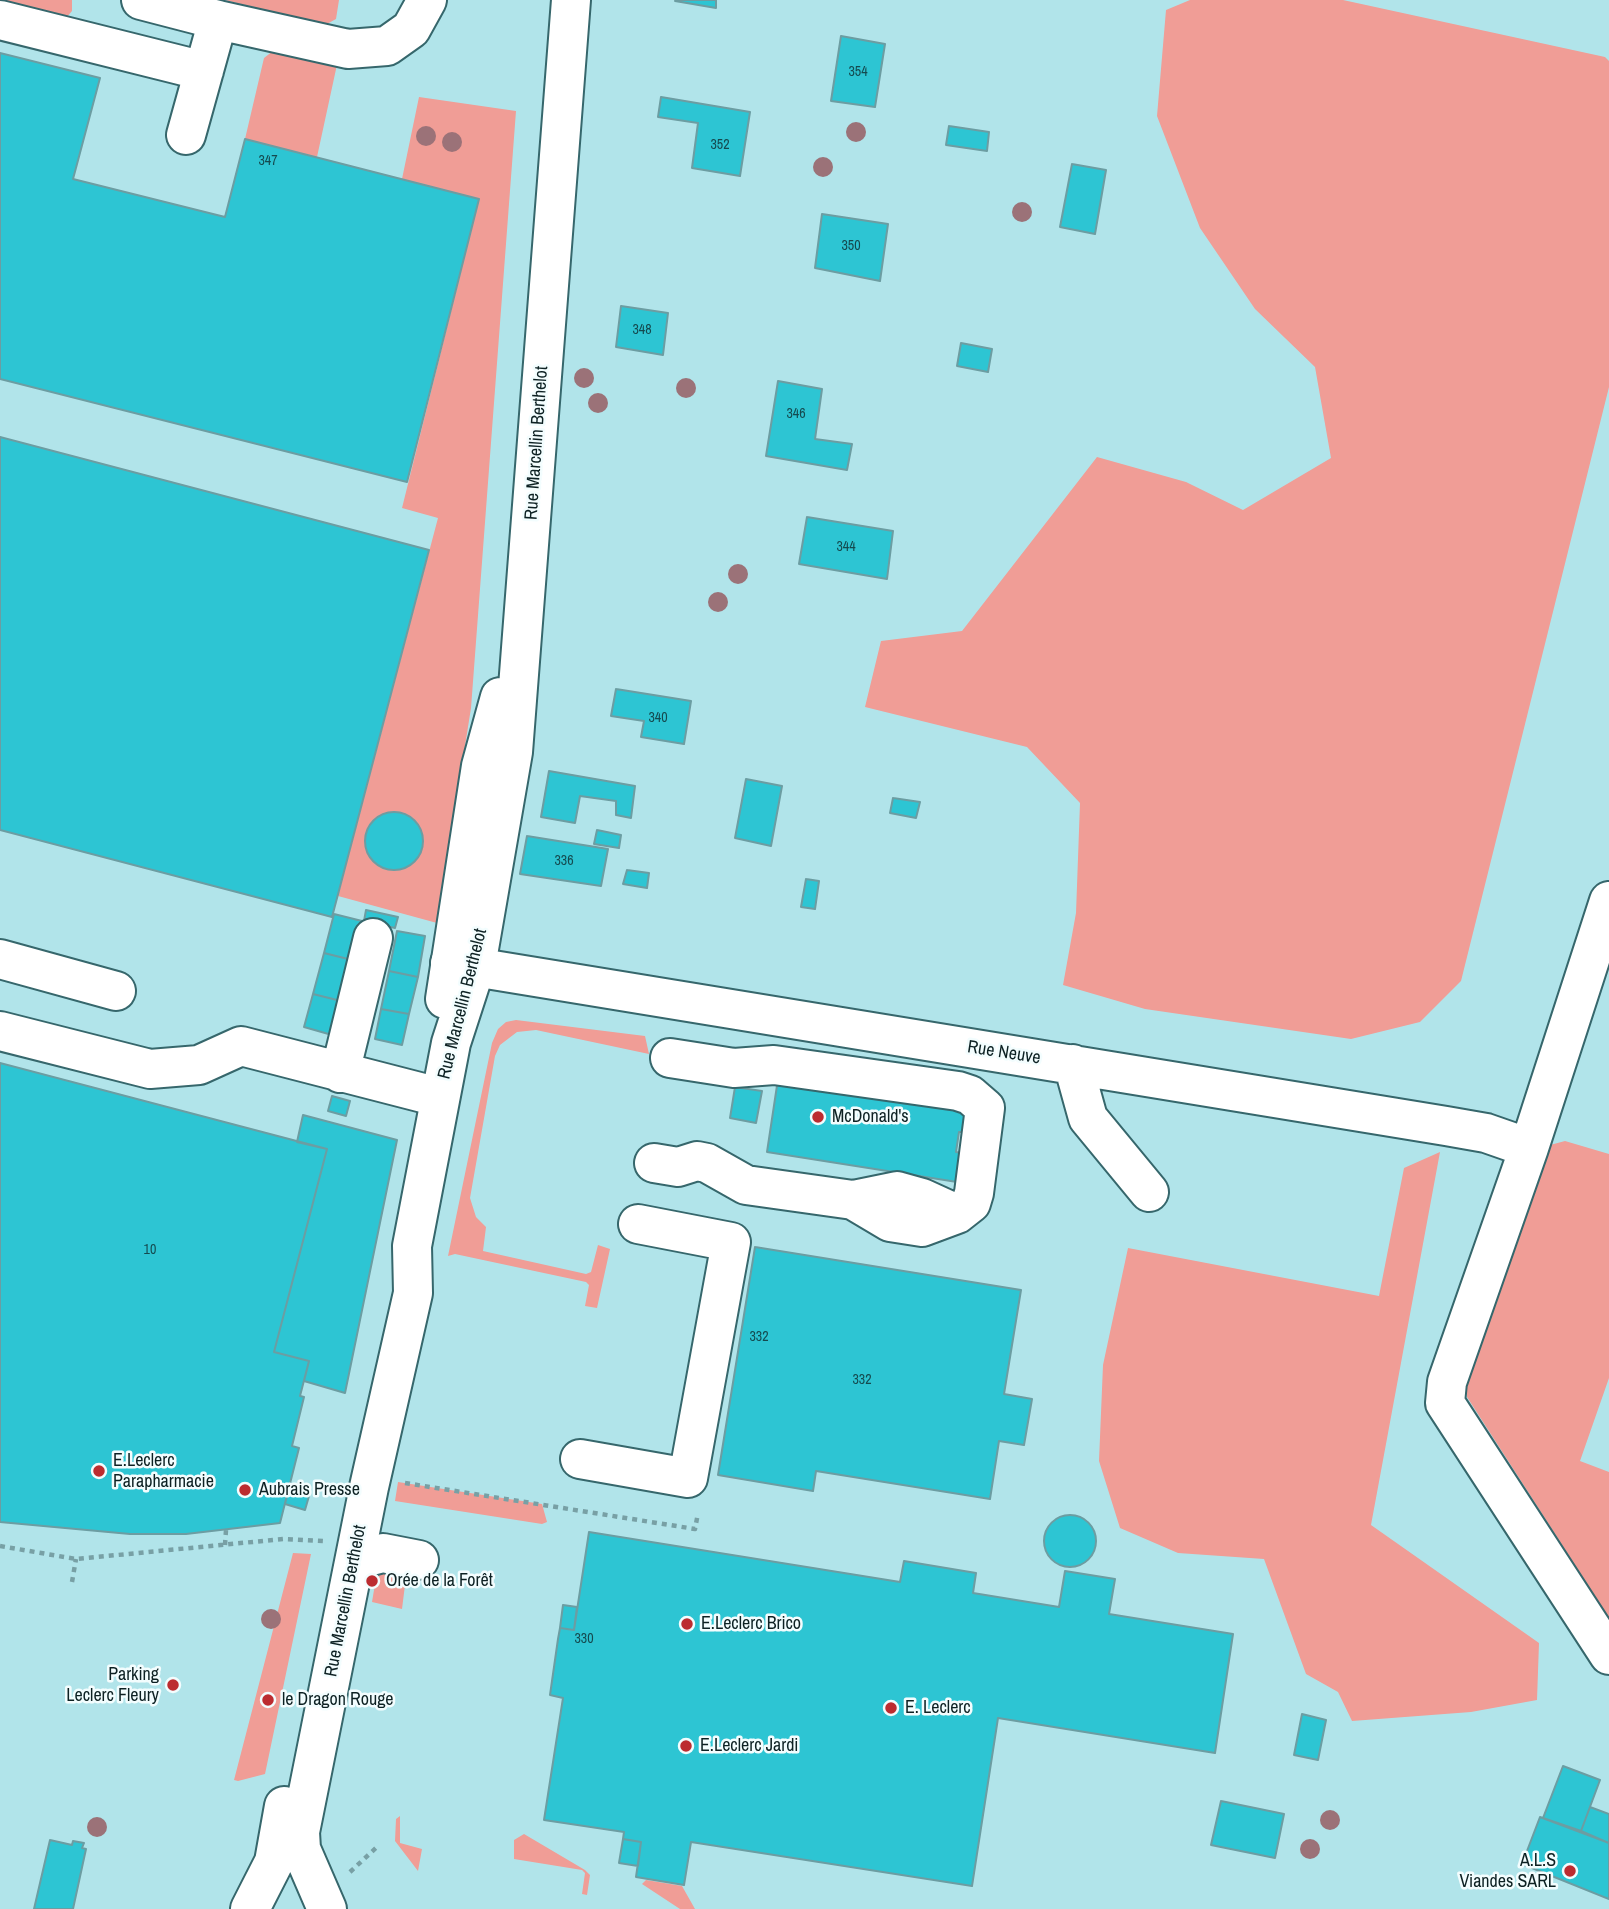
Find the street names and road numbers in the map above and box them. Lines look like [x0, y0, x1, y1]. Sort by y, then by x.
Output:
street label: Rue Marcellin Berthelot [521, 365, 553, 521]
street label: Rue Marcellin Berthelot [434, 927, 492, 1081]
street label: Rue Neuve [966, 1037, 1042, 1069]
street label: Rue Marcellin Berthelot [321, 1523, 371, 1679]

